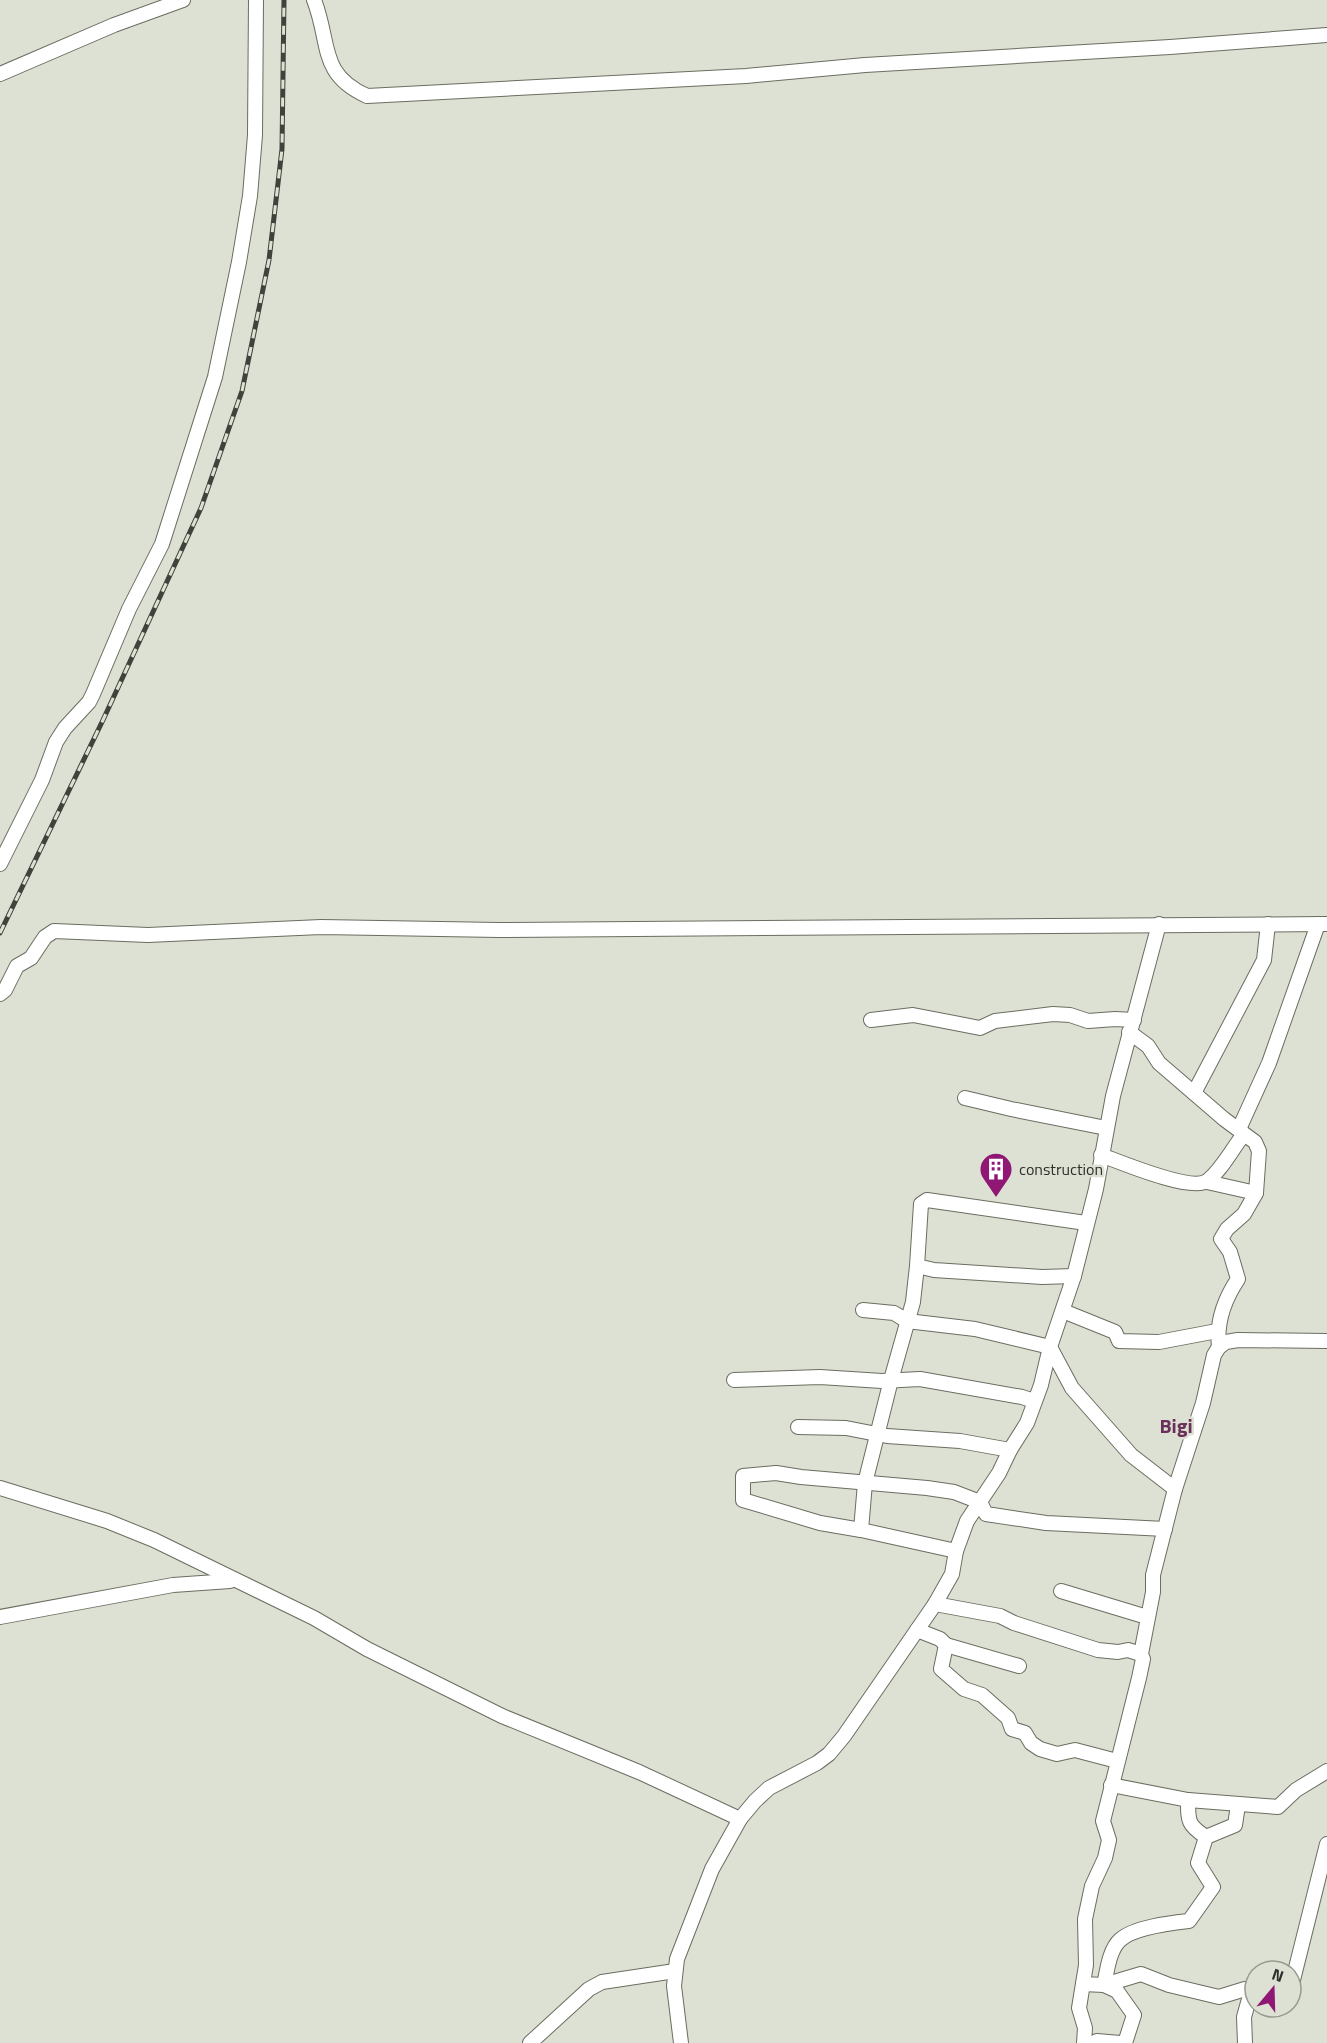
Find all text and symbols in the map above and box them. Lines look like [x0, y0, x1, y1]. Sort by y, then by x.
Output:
building icon: construction [978, 1151, 1014, 1198]
place label: construction [1019, 1157, 1103, 1181]
district label: Bigi [1159, 1410, 1193, 1441]
north arrow [1243, 1959, 1303, 2019]
text: N [1269, 1962, 1287, 1988]

